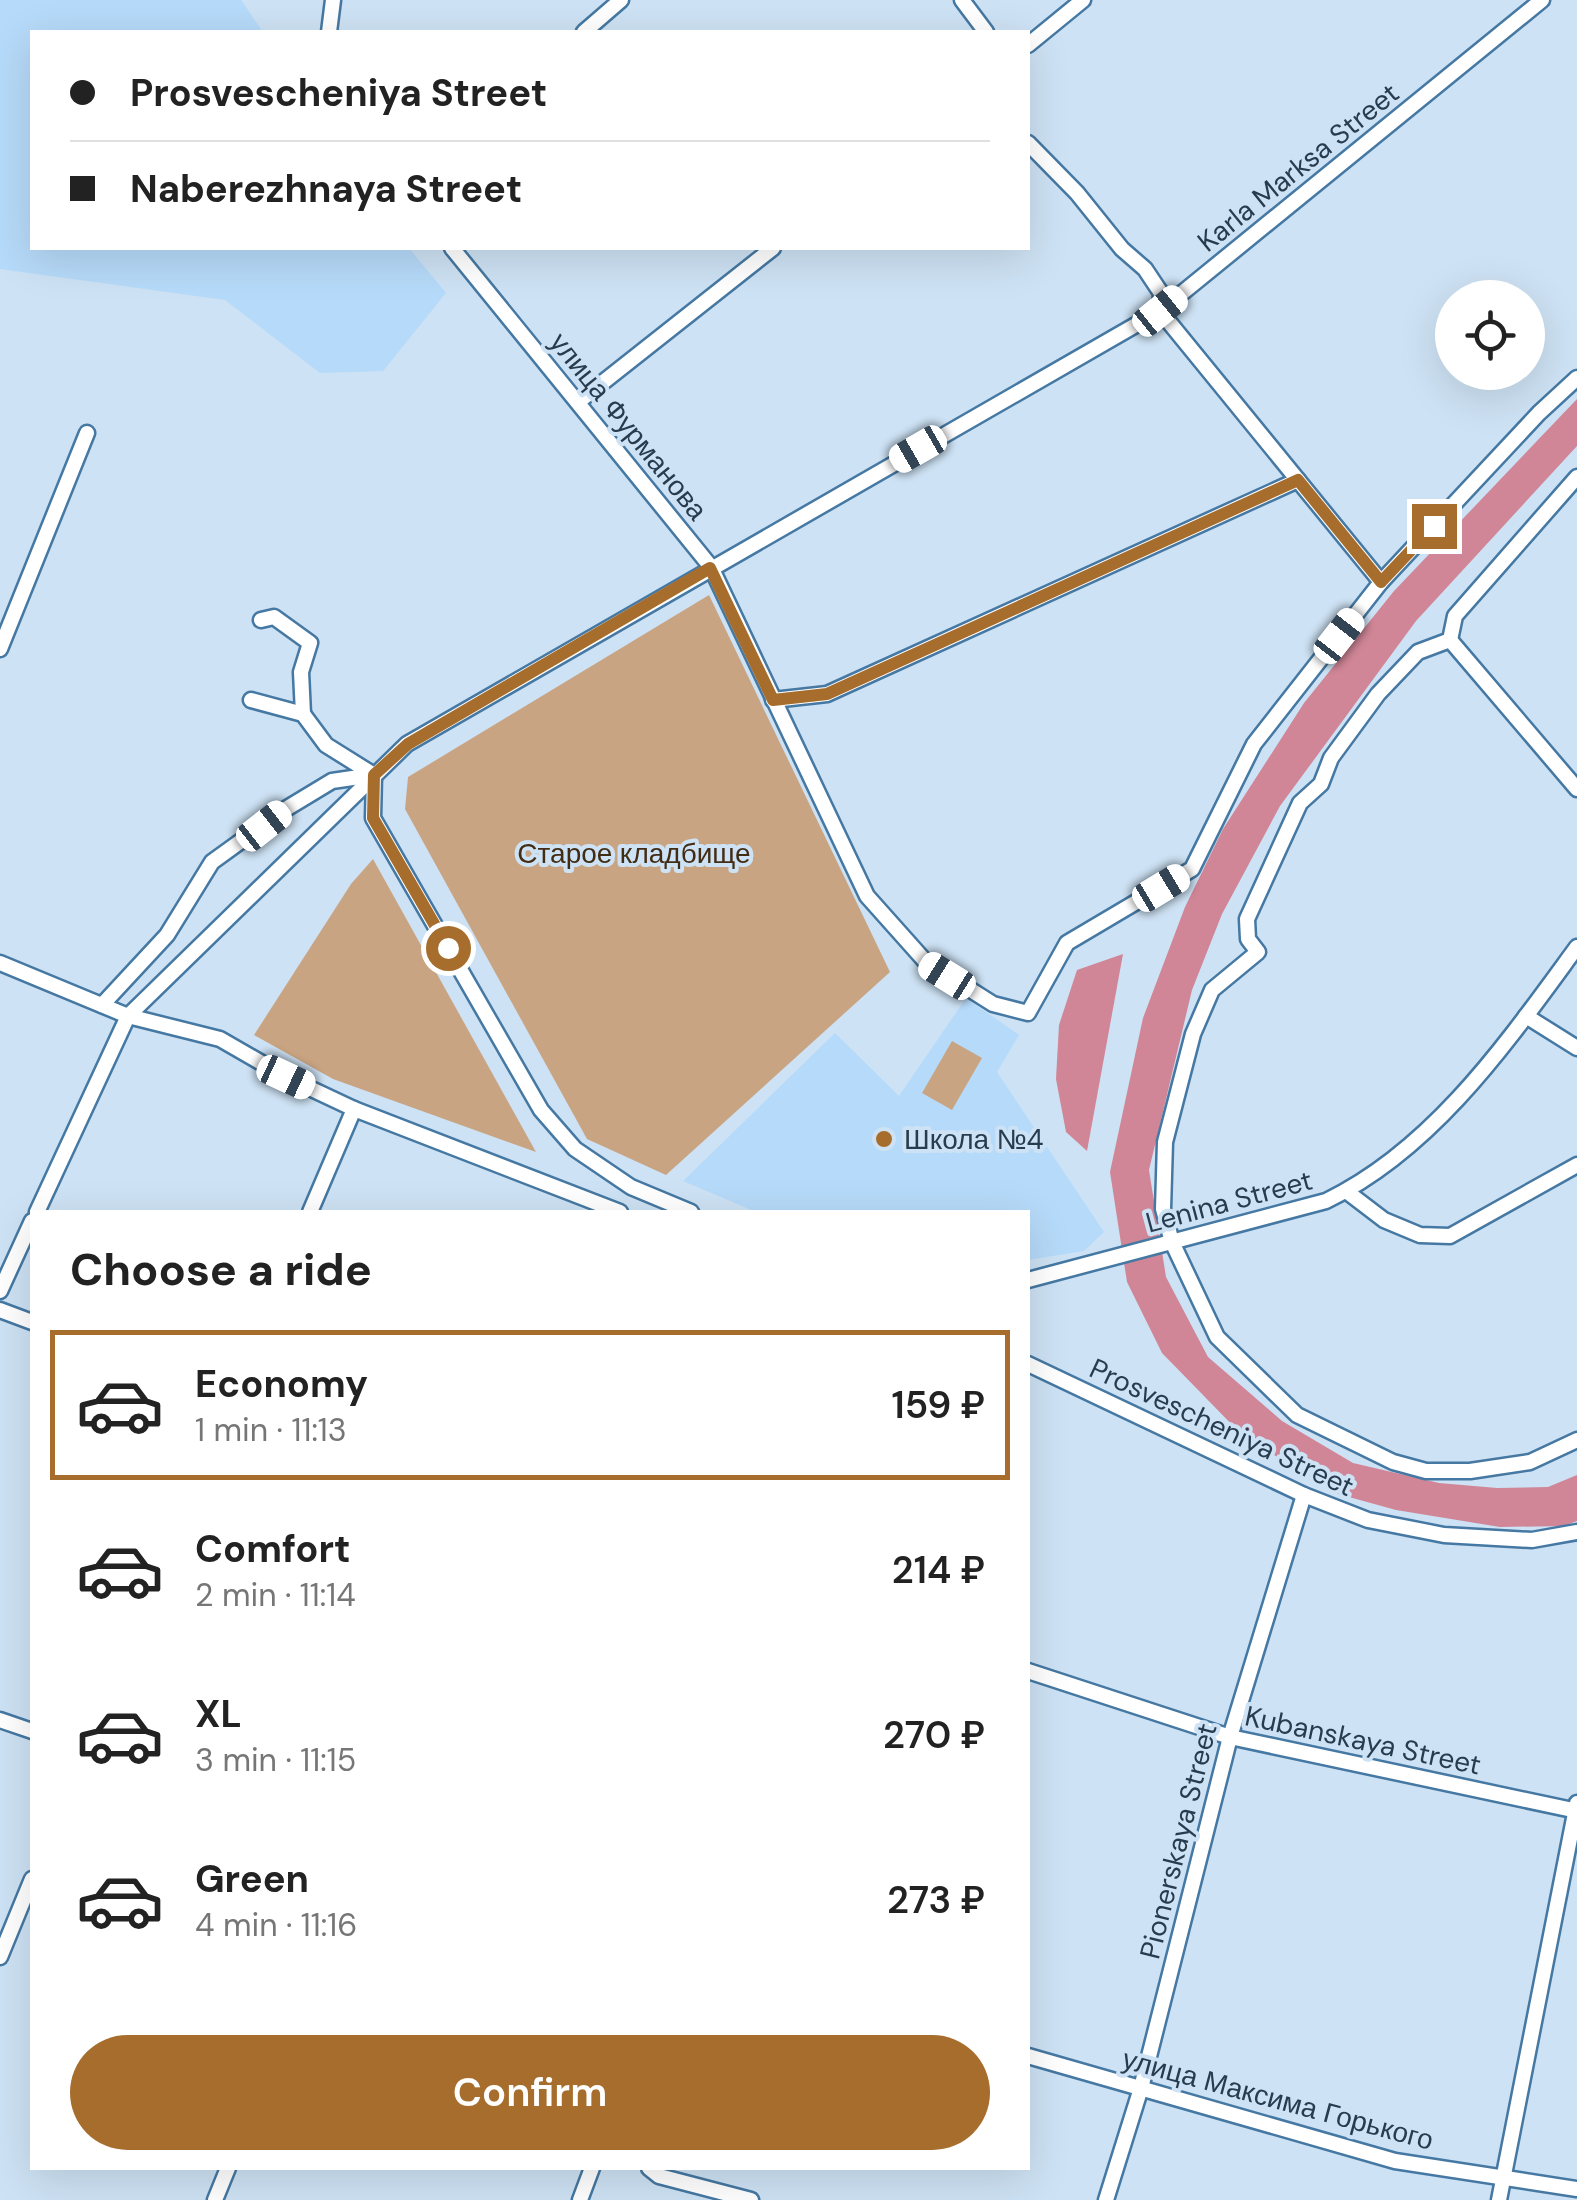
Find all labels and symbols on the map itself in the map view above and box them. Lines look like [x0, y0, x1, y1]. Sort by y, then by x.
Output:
street label: Karla Marksa Street [1190, 75, 1407, 260]
car [1127, 280, 1193, 342]
street label: улица Фурманова [542, 325, 716, 528]
car [885, 421, 951, 477]
route end [1412, 504, 1457, 549]
car [1309, 603, 1369, 669]
car [231, 796, 297, 856]
park label: Старое кладбище [517, 835, 751, 872]
car [1128, 860, 1194, 916]
route start [426, 926, 471, 971]
car [914, 947, 980, 1005]
car [252, 1051, 320, 1103]
place label: Школа №4 [904, 1121, 1044, 1158]
marker: Школа №4 [873, 1128, 895, 1150]
street label: Lenina Street [1142, 1161, 1316, 1241]
street label: Prosvescheniya Street [1084, 1350, 1360, 1505]
street label: Kubanskaya Street [1241, 1697, 1484, 1784]
street label: Pionerskaya Street [1131, 1719, 1226, 1963]
street label: улица Максима Горького [1118, 2040, 1437, 2159]

